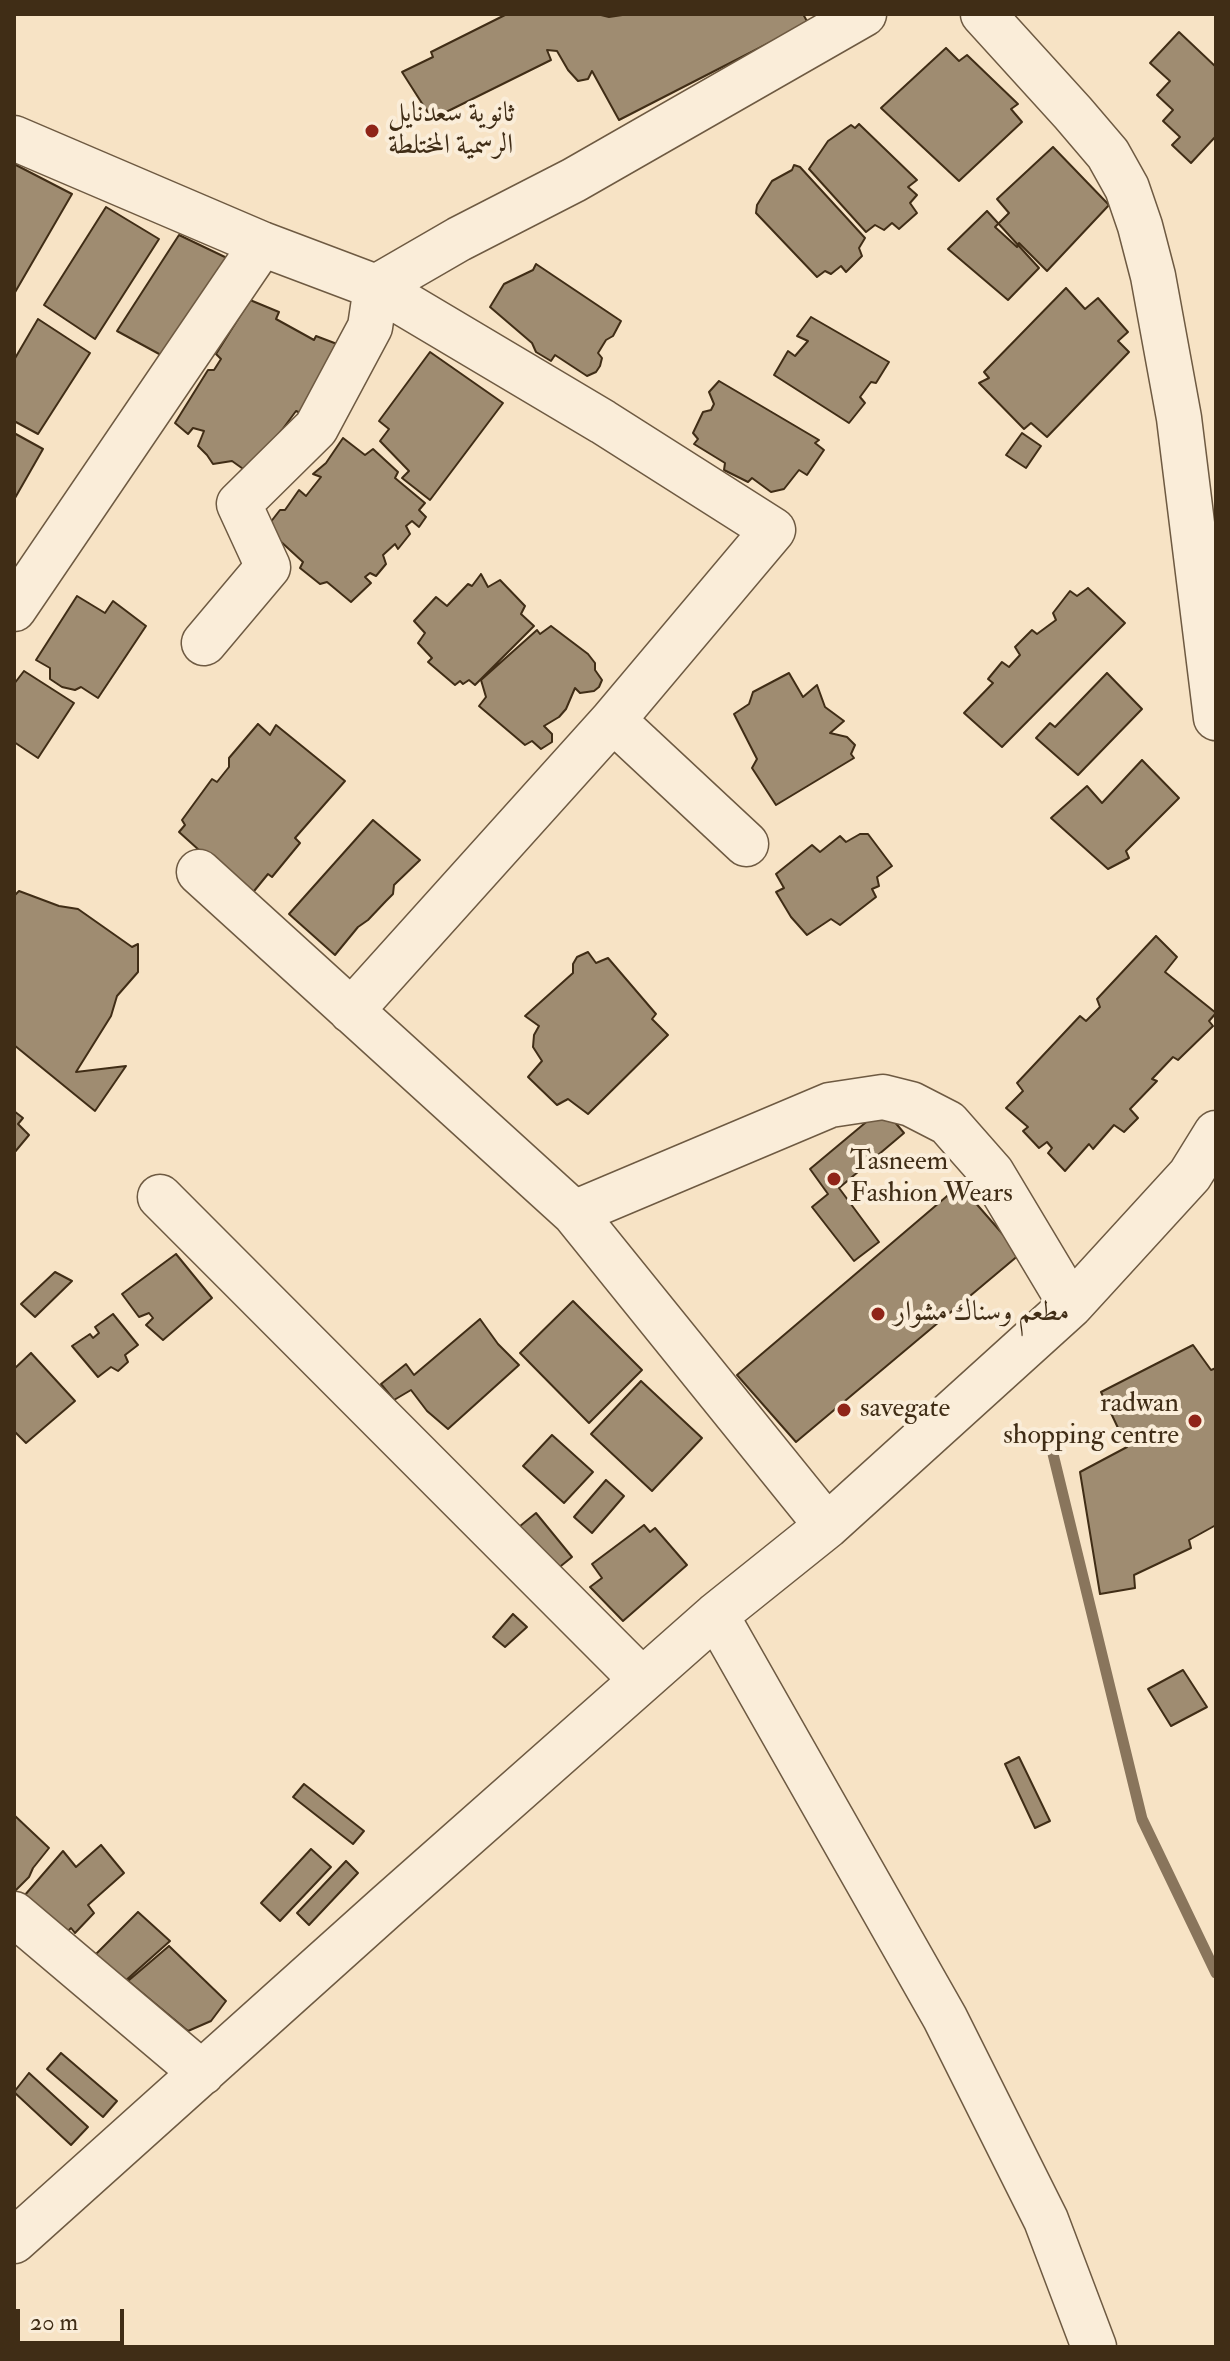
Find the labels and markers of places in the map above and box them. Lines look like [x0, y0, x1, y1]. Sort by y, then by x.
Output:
place label: ثانوية سعدنايل الرسمية المختلطة [388, 98, 514, 164]
marker: ثانوية سعدنايل الرسمية المختلطة [363, 122, 381, 140]
place label: Tasneem Fashion Wears [850, 1146, 1013, 1212]
marker: Tasneem Fashion Wears [825, 1170, 843, 1188]
place label: مطعم وسناك مشوار [894, 1297, 1069, 1331]
marker: مطعم وسناك مشوار [869, 1305, 887, 1323]
place label: radwan shopping centre [1003, 1388, 1179, 1454]
place label: savegate [860, 1393, 950, 1427]
marker: savegate [835, 1401, 853, 1419]
marker: radwan shopping centre [1186, 1412, 1204, 1430]

